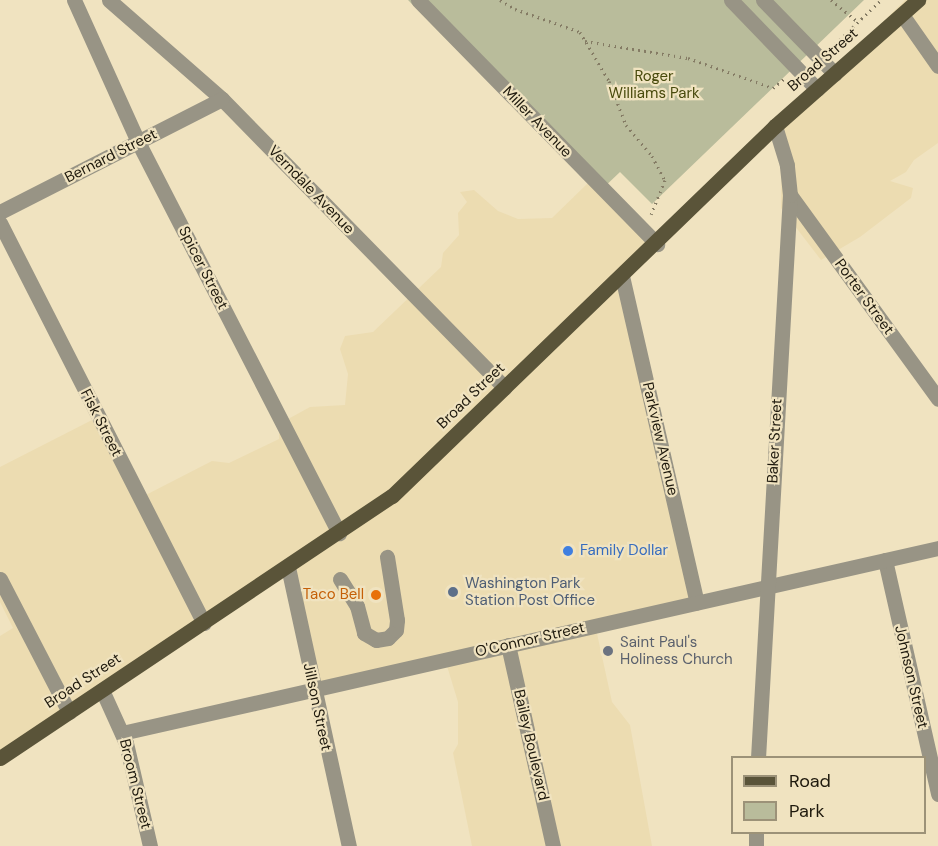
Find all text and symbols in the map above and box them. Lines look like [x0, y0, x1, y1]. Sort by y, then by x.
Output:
street label: Broad Street [784, 25, 862, 95]
park label: Roger Williams Park [608, 67, 700, 102]
street label: Miller Avenue [499, 83, 575, 161]
street label: Bernard Street [62, 125, 160, 187]
street label: Verndale Avenue [264, 142, 358, 238]
street label: Spicer Street [174, 223, 232, 313]
street label: Porter Street [831, 256, 897, 338]
street label: Broad Street [433, 359, 509, 433]
street label: Parkview Avenue [638, 381, 682, 497]
street label: Fisk Street [76, 386, 126, 460]
street label: Baker Street [764, 398, 786, 484]
place label: Family Dollar [580, 542, 668, 560]
marker: Family Dollar [561, 544, 575, 558]
place label: Washington Park Station Post Office [465, 574, 595, 609]
marker: Washington Park Station Post Office [446, 585, 460, 599]
place label: Taco Bell [303, 586, 364, 604]
marker: Taco Bell [369, 588, 383, 602]
street label: O'Connor Street [474, 619, 586, 661]
street label: Johnson Street [890, 624, 932, 730]
place label: Saint Paul's Holiness Church [620, 633, 733, 668]
marker: Saint Paul's Holiness Church [601, 644, 615, 658]
street label: Broad Street [42, 650, 124, 712]
street label: Jillson Street [299, 661, 335, 753]
street label: Bailey Boulevard [510, 688, 552, 802]
street label: Broom Street [115, 737, 155, 831]
legend [731, 756, 926, 834]
text: Road [789, 769, 831, 793]
text: Park [789, 799, 825, 823]

